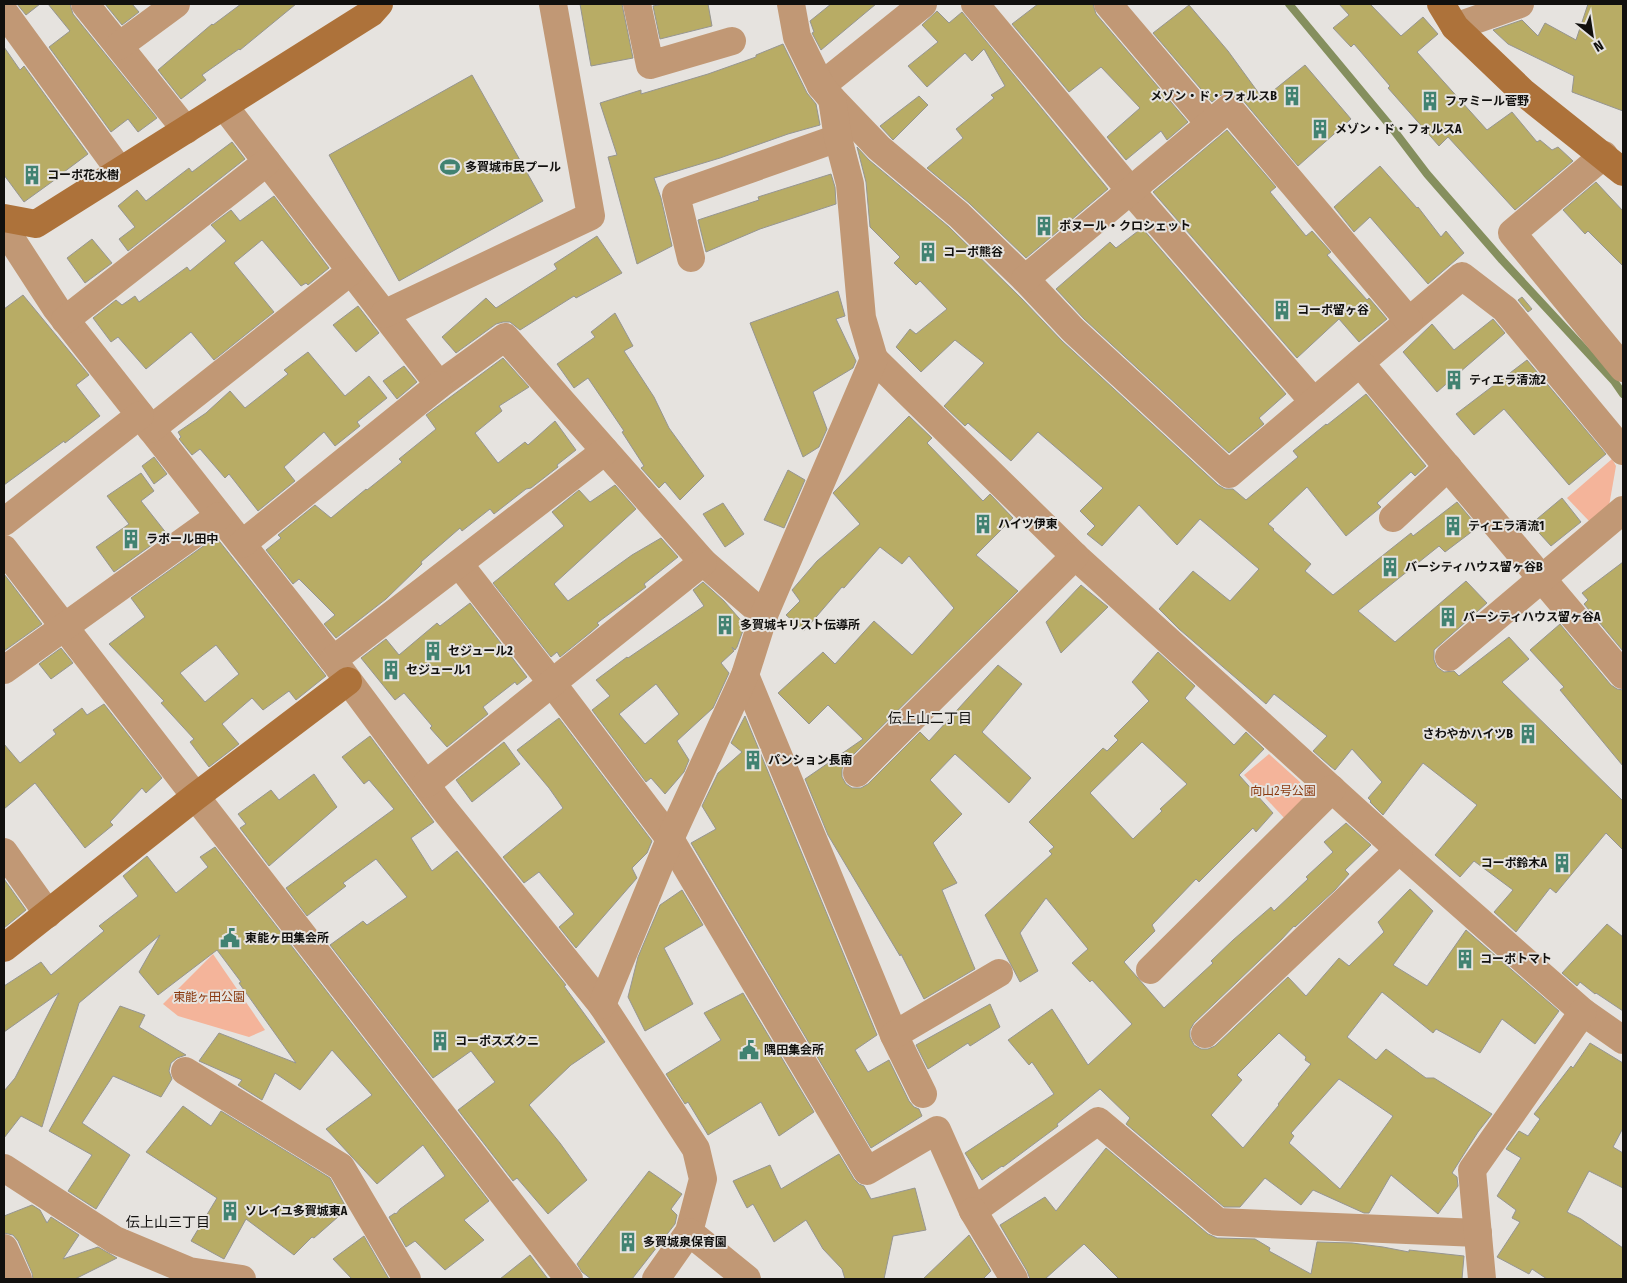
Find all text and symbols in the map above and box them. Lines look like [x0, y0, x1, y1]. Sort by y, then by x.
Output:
north arrow [1567, 10, 1617, 60]
text: N [1590, 36, 1606, 55]
building icon: メゾン・ド・フォルスB [1281, 85, 1303, 107]
place label: メゾン・ド・フォルスB [1150, 89, 1277, 103]
building icon: ファミール菅野 [1419, 90, 1441, 112]
place label: ファミール菅野 [1445, 94, 1529, 108]
building icon: メゾン・ド・フォルスA [1309, 118, 1331, 140]
place label: メゾン・ド・フォルスA [1335, 122, 1462, 136]
sports icon: 多賀城市民プール [439, 156, 461, 178]
place label: 多賀城市民プール [465, 160, 561, 174]
building icon: コーポ花水樹 [21, 164, 43, 186]
place label: コーポ花水樹 [47, 168, 119, 182]
building icon: ボヌール・クロシェット [1033, 215, 1055, 237]
place label: ボヌール・クロシェット [1059, 219, 1191, 233]
building icon: コーポ熊谷 [917, 241, 939, 263]
place label: コーポ熊谷 [943, 245, 1003, 259]
building icon: コーポ留ヶ谷 [1271, 299, 1293, 321]
place label: コーポ留ヶ谷 [1297, 303, 1369, 317]
building icon: ティエラ清流2 [1443, 369, 1465, 391]
place label: ティエラ清流2 [1469, 373, 1546, 387]
building icon: ハイツ伊東 [972, 513, 994, 535]
building icon: ティエラ清流1 [1442, 515, 1464, 537]
place label: ハイツ伊東 [998, 517, 1058, 531]
place label: ティエラ清流1 [1468, 519, 1544, 533]
building icon: ラポール田中 [120, 528, 142, 550]
place label: ラポール田中 [146, 532, 218, 546]
building icon: バーシティハウス留ヶ谷B [1379, 556, 1401, 578]
place label: バーシティハウス留ヶ谷B [1405, 560, 1543, 574]
building icon: バーシティハウス留ヶ谷A [1437, 606, 1459, 628]
place label: バーシティハウス留ヶ谷A [1463, 610, 1601, 624]
building icon: 多賀城キリスト伝導所 [714, 614, 736, 636]
place label: 多賀城キリスト伝導所 [740, 618, 860, 632]
building icon: セジュール2 [422, 640, 444, 662]
place label: セジュール2 [448, 644, 513, 658]
building icon: セジュール1 [380, 659, 402, 681]
place label: セジュール1 [406, 663, 470, 677]
district label: 伝上山二丁目 [888, 710, 972, 727]
building icon: さわやかハイツB [1517, 723, 1539, 745]
place label: さわやかハイツB [1423, 727, 1513, 741]
building icon: パンション長南 [742, 749, 764, 771]
place label: パンション長南 [768, 753, 853, 767]
park label: 向山2号公園 [1250, 784, 1316, 798]
building icon: コーポ鈴木A [1551, 852, 1573, 874]
place label: コーポ鈴木A [1480, 856, 1547, 870]
public building icon: 東能ヶ田集会所 [219, 927, 241, 949]
place label: 東能ヶ田集会所 [245, 931, 329, 945]
building icon: コーポトマト [1454, 948, 1476, 970]
place label: コーポトマト [1480, 952, 1552, 966]
park label: 東能ヶ田公園 [173, 990, 245, 1004]
building icon: コーポスズクニ [429, 1030, 451, 1052]
place label: コーポスズクニ [455, 1034, 539, 1048]
public building icon: 隅田集会所 [738, 1039, 760, 1061]
place label: 隅田集会所 [764, 1043, 824, 1057]
building icon: ソレイユ多賀城東A [219, 1200, 241, 1222]
place label: ソレイユ多賀城東A [245, 1204, 348, 1218]
district label: 伝上山三丁目 [126, 1214, 210, 1231]
building icon: 多賀城泉保育園 [617, 1231, 639, 1253]
place label: 多賀城泉保育園 [643, 1235, 727, 1249]

